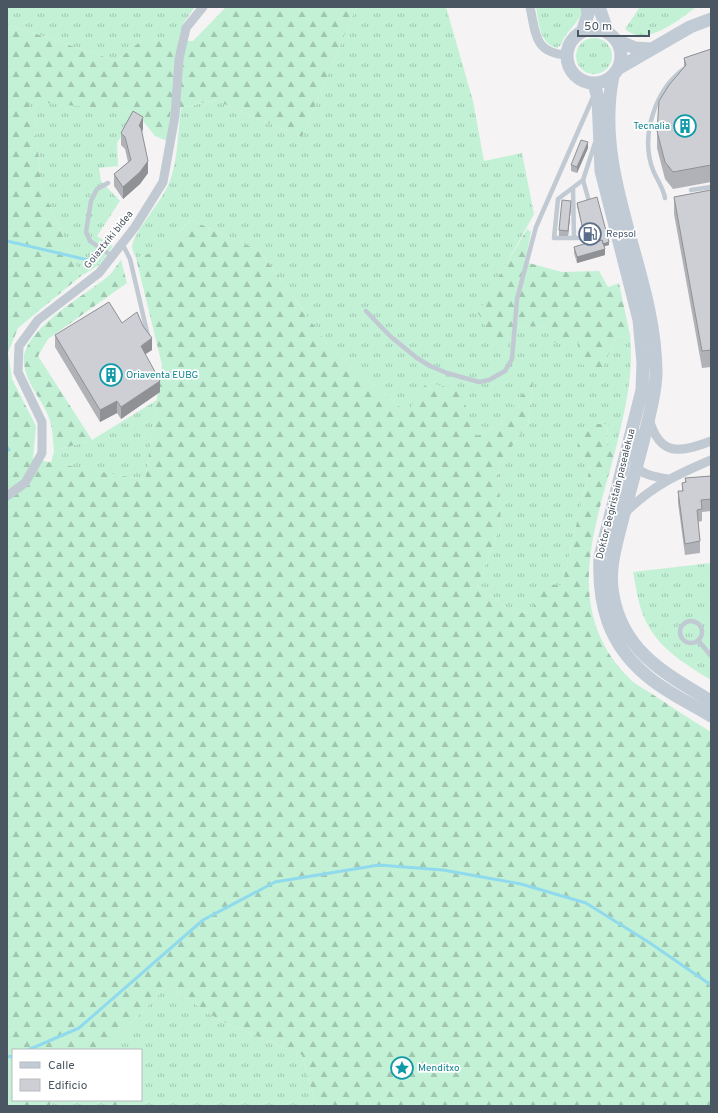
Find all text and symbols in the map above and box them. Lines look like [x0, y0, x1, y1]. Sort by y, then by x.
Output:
scale bar [578, 12, 649, 38]
text: 50 m [584, 19, 612, 35]
building icon: Tecnalia [672, 113, 698, 139]
place label: Tecnalia [633, 120, 670, 133]
street label: Goiaztxiki bidea [82, 208, 136, 272]
fuel station icon: Repsol [577, 221, 603, 247]
place label: Repsol [606, 228, 636, 241]
building icon: Oriaventa EUBG [98, 362, 124, 388]
place label: Oriaventa EUBG [126, 369, 199, 382]
street label: Doktor Begiristain pasealekua [593, 427, 639, 561]
legend [12, 1049, 142, 1101]
place icon: Menditxo [389, 1055, 415, 1081]
text: Calle [48, 1058, 75, 1074]
place label: Menditxo [418, 1062, 460, 1075]
text: Edificio [48, 1078, 88, 1094]

